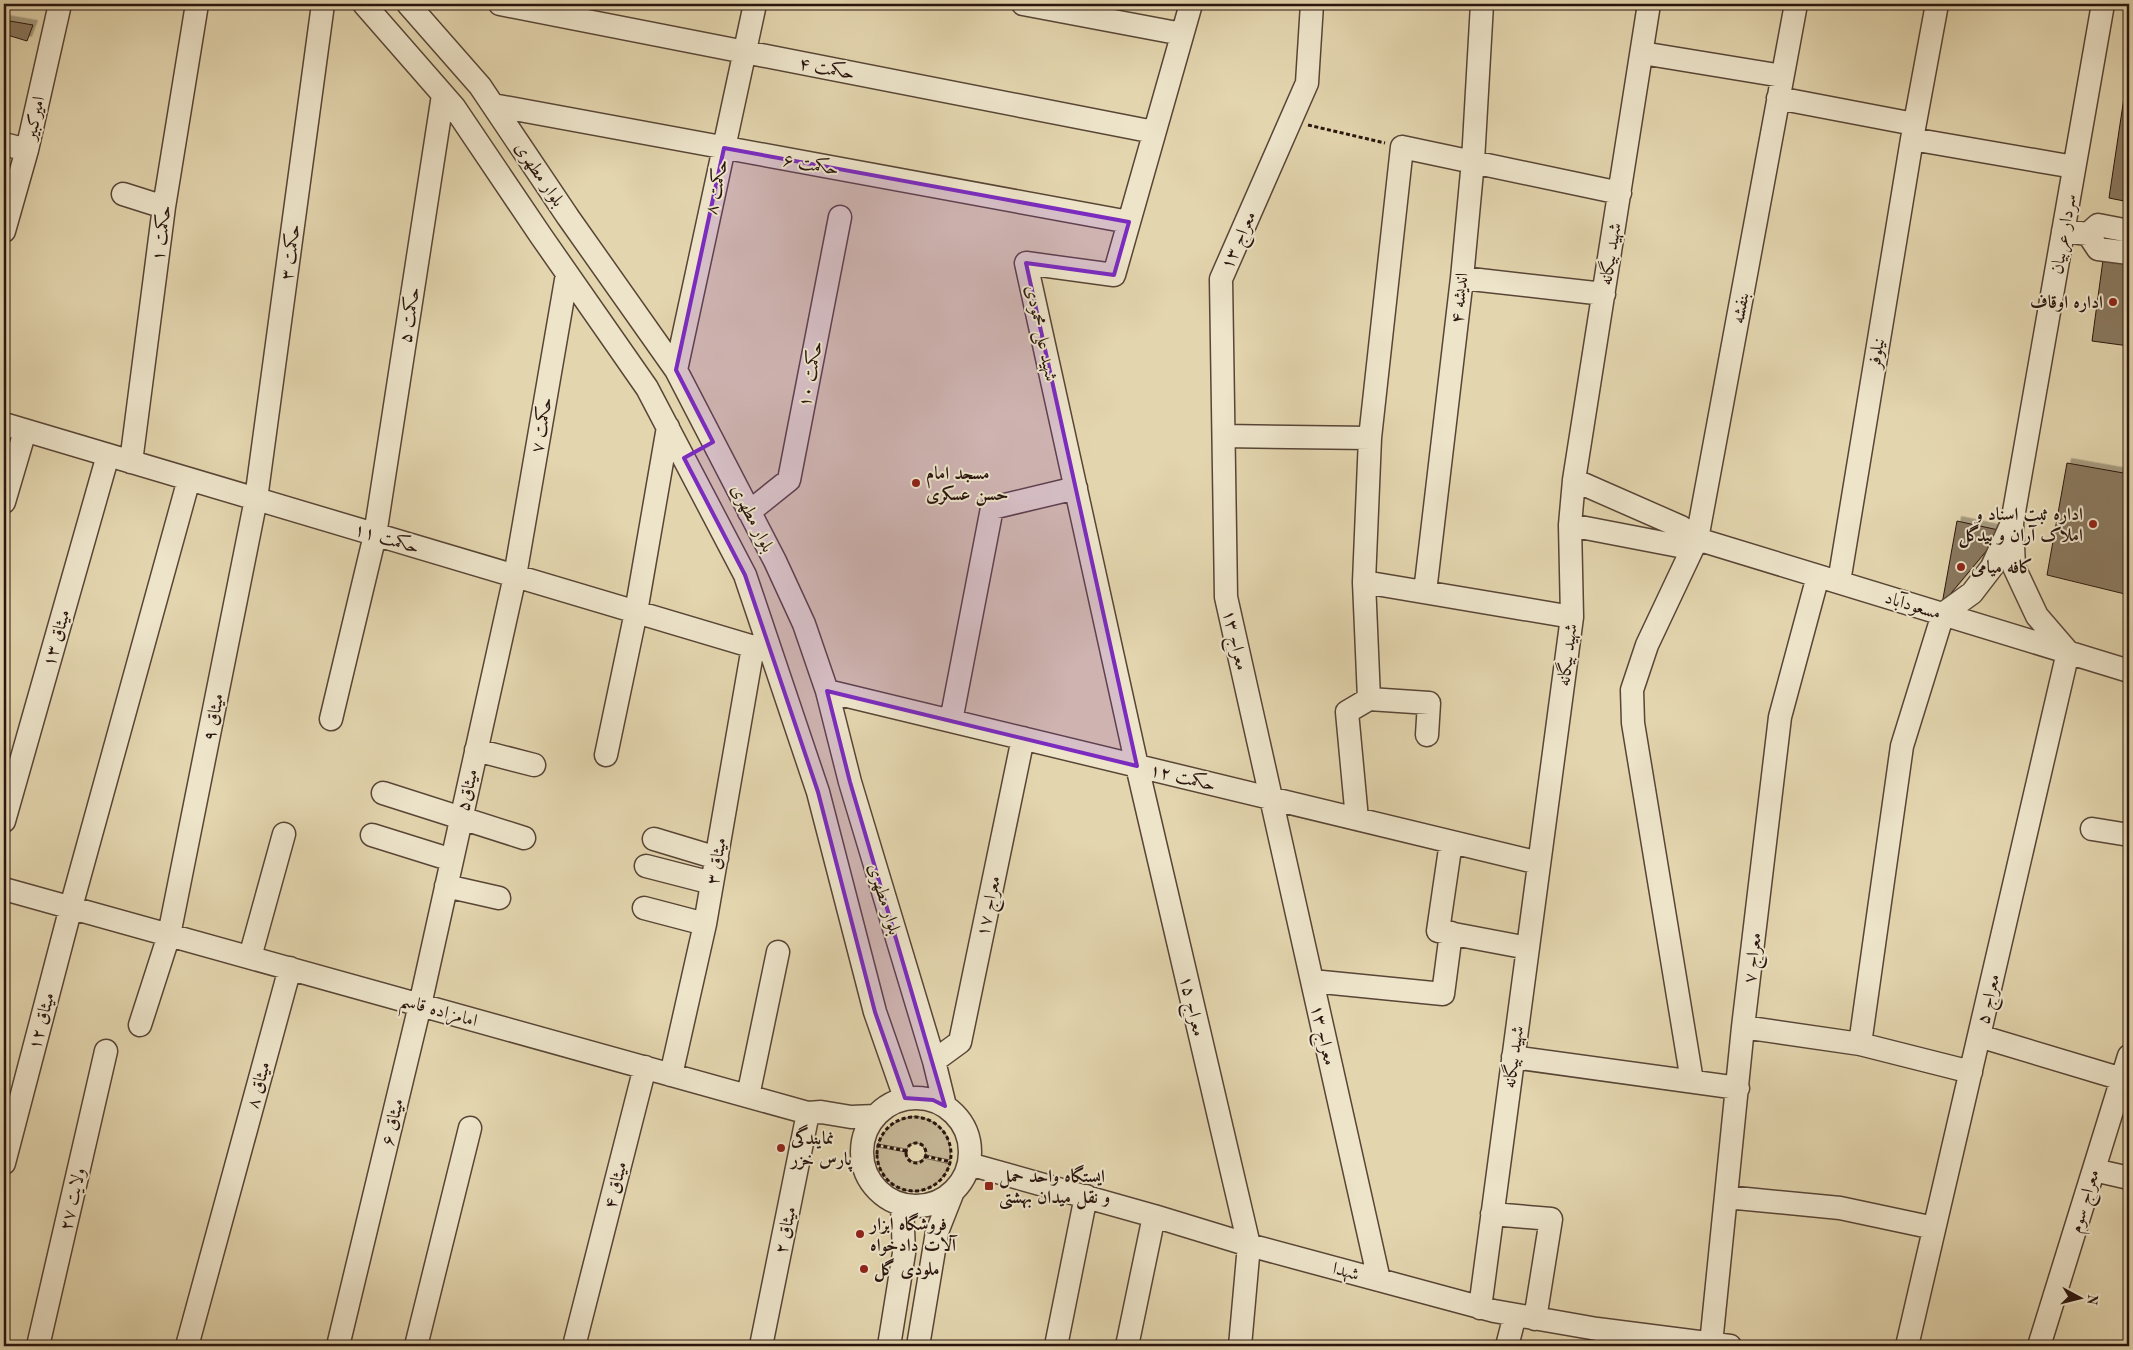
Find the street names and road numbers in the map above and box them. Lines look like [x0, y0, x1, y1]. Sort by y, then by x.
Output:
street label: حکمت ۴ [797, 53, 857, 83]
street label: امیرکبیر [21, 95, 49, 144]
street label: بلوار مطهری [509, 139, 567, 211]
street label: حکمت ۶ [781, 149, 841, 179]
street label: حکمت ۸ [700, 157, 732, 217]
street label: سردار عربیان [2048, 193, 2083, 276]
street label: حکمت ۱ [147, 204, 175, 262]
street label: معراج ۱۳ [1218, 209, 1265, 275]
street label: شهید بیگانه [1593, 221, 1627, 287]
street label: حکمت ۳ [276, 223, 304, 281]
street label: اندیشه ۴ [1448, 272, 1473, 324]
street label: شهید علی محمودی [1019, 284, 1060, 383]
street label: حکمت ۵ [395, 286, 423, 344]
street label: بنفشه [1729, 291, 1754, 325]
street label: نیلوفر [1865, 337, 1890, 372]
street label: حکمت ۱۰ [794, 339, 826, 409]
street label: حکمت ۷ [526, 395, 556, 455]
street label: بلوار مطهری [726, 482, 777, 556]
street label: حکمت ۱۱ [352, 519, 422, 557]
street label: مسعودآباد [1882, 587, 1943, 624]
street label: میثاق ۱۳ [40, 608, 74, 669]
street label: معراج ۱۳ [1213, 608, 1251, 674]
street label: شهید بیگانه [1551, 622, 1583, 688]
street label: میثاق ۹ [201, 692, 227, 742]
street label: حکمت ۱۲ [1148, 759, 1218, 795]
street label: میثاق۵ [454, 767, 482, 813]
street label: میثاق ۳ [704, 836, 730, 886]
street label: بلوار مطهری [863, 861, 903, 938]
street label: معراج ۱۷ [974, 874, 1010, 939]
street label: معراج ۷ [1741, 932, 1771, 985]
street label: معراج ۵ [1974, 972, 2009, 1028]
street label: معراج ۱۵ [1170, 974, 1208, 1040]
street label: میثاق ۱۲ [26, 991, 58, 1052]
street label: امامزاده قاسم [396, 991, 479, 1038]
street label: معراج ۱۳ [1301, 1003, 1339, 1069]
street label: شهید بیگانه [1497, 1024, 1529, 1090]
street label: میثاق ۸ [244, 1060, 274, 1111]
street label: میثاق ۶ [379, 1097, 407, 1148]
street label: میثاق ۴ [601, 1160, 630, 1211]
street label: ولایت ۲۷ [57, 1166, 91, 1233]
street label: معراج سوم [2067, 1167, 2109, 1237]
street label: میثاق ۲ [772, 1205, 800, 1255]
street label: شهدا [1330, 1260, 1361, 1286]

